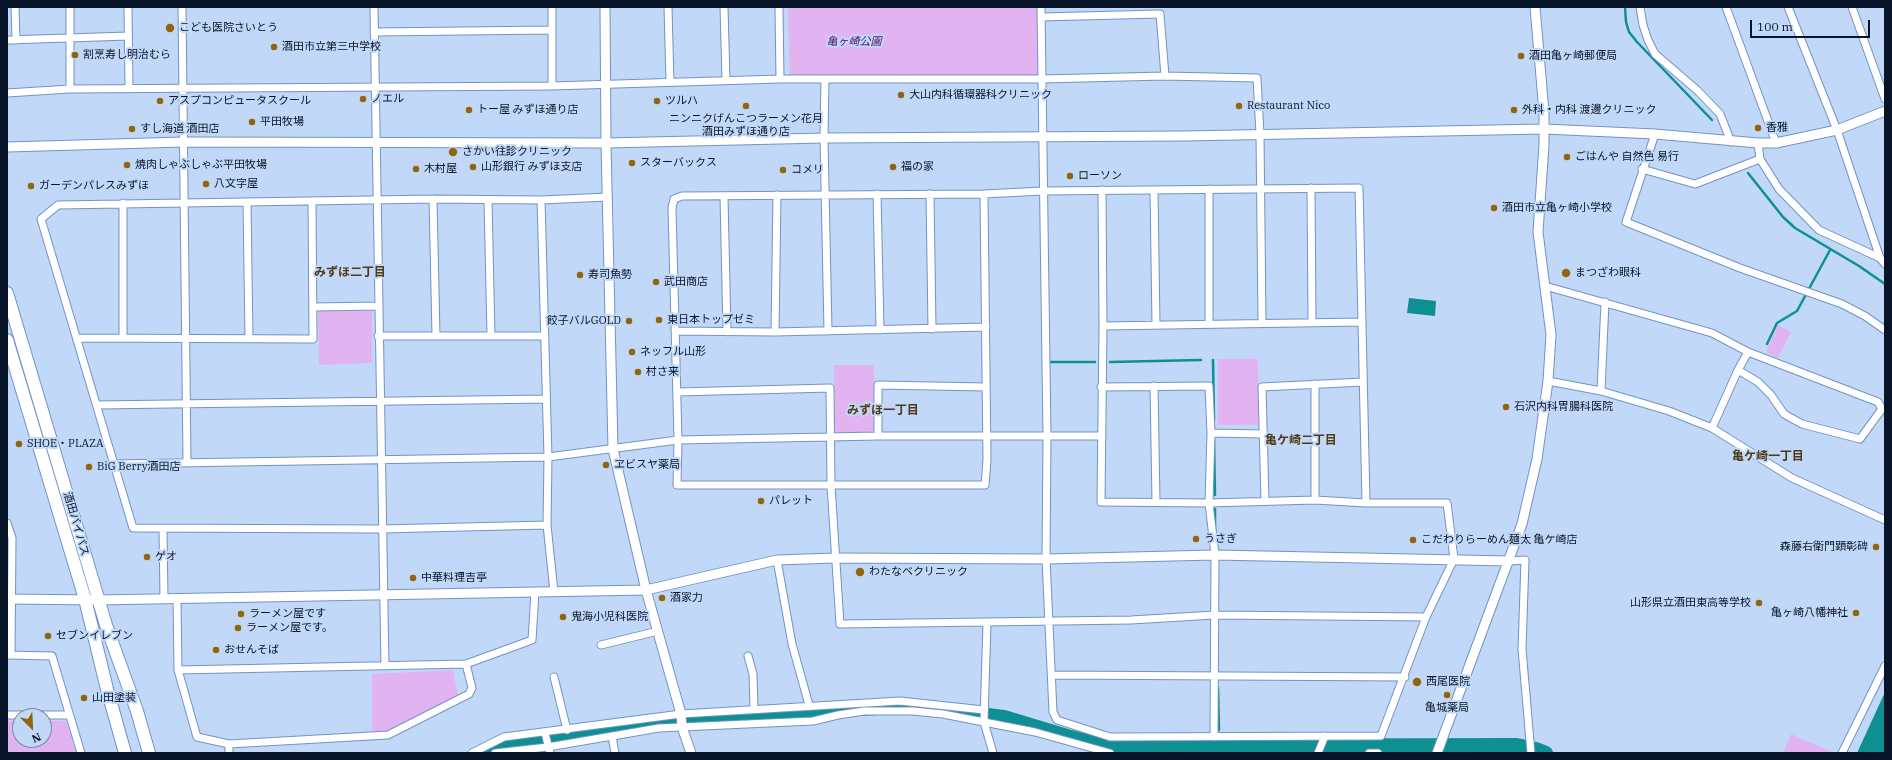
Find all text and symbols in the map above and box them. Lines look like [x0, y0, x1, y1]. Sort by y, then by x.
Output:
scale bar [1752, 12, 1872, 38]
text: 100 m [1757, 19, 1793, 34]
place label: こども医院さいとう [179, 21, 278, 35]
marker: こども医院さいとう [164, 22, 176, 34]
park label: 亀ヶ崎公園 [827, 35, 881, 49]
place label: 酒田市立第三中学校 [282, 40, 381, 54]
marker: 酒田市立第三中学校 [269, 42, 279, 52]
place label: 割烹寿し明治むら [83, 48, 171, 62]
place label: 酒田亀ヶ崎郵便局 [1529, 49, 1617, 63]
marker: 割烹寿し明治むら [70, 50, 80, 60]
marker: 酒田亀ヶ崎郵便局 [1516, 51, 1526, 61]
place label: 大山内科循環器科クリニック [909, 88, 1052, 102]
marker: 大山内科循環器科クリニック [896, 90, 906, 100]
place label: ノエル [371, 92, 404, 106]
place label: アスプコンピュータスクール [168, 94, 311, 108]
marker: ノエル [358, 94, 368, 104]
place label: ツルハ [665, 94, 698, 108]
marker: アスプコンピュータスクール [155, 96, 165, 106]
marker: ツルハ [652, 96, 662, 106]
place label: Restaurant Nico [1247, 99, 1330, 113]
marker: ニンニクげんこつラーメン花月 酒田みずほ通り店 [741, 101, 751, 111]
marker: Restaurant Nico [1234, 101, 1244, 111]
place label: トー屋 みずほ通り店 [477, 103, 579, 117]
place label: 外科・内科 渡邊クリニック [1522, 103, 1657, 117]
marker: トー屋 みずほ通り店 [464, 105, 474, 115]
marker: 外科・内科 渡邊クリニック [1509, 105, 1519, 115]
place label: ニンニクげんこつラーメン花月 酒田みずほ通り店 [669, 112, 823, 138]
place label: 平田牧場 [260, 115, 304, 129]
marker: 平田牧場 [247, 117, 257, 127]
place label: 香雅 [1766, 121, 1788, 135]
place label: すし海道 酒田店 [140, 122, 220, 136]
marker: 香雅 [1753, 123, 1763, 133]
marker: すし海道 酒田店 [127, 124, 137, 134]
place label: さかい往診クリニック [462, 145, 572, 159]
marker: さかい往診クリニック [447, 146, 459, 158]
place label: ごはんや 自然色 易行 [1575, 150, 1679, 164]
marker: ごはんや 自然色 易行 [1562, 152, 1572, 162]
place label: スターバックス [640, 156, 717, 170]
place label: 焼肉しゃぶしゃぶ平田牧場 [135, 158, 267, 172]
marker: スターバックス [627, 158, 637, 168]
marker: 焼肉しゃぶしゃぶ平田牧場 [122, 160, 132, 170]
place label: 山形銀行 みずほ支店 [481, 160, 583, 174]
place label: 福の家 [901, 160, 934, 174]
place label: 木村屋 [424, 162, 457, 176]
marker: 山形銀行 みずほ支店 [468, 162, 478, 172]
marker: 福の家 [888, 162, 898, 172]
place label: コメリ [791, 163, 824, 177]
marker: 木村屋 [411, 164, 421, 174]
marker: コメリ [778, 165, 788, 175]
place label: ローソン [1078, 169, 1122, 183]
marker: ローソン [1065, 171, 1075, 181]
place label: 八文字屋 [214, 177, 258, 191]
place label: ガーデンパレスみずほ [39, 179, 149, 193]
marker: 八文字屋 [201, 179, 211, 189]
marker: ガーデンパレスみずほ [26, 181, 36, 191]
place label: 酒田市立亀ヶ崎小学校 [1502, 201, 1612, 215]
marker: 酒田市立亀ヶ崎小学校 [1489, 203, 1499, 213]
district label: みずほ二丁目 [314, 266, 386, 280]
place label: まつざわ眼科 [1575, 266, 1641, 280]
marker: まつざわ眼科 [1560, 267, 1572, 279]
place label: 寿司魚勢 [588, 268, 632, 282]
marker: 寿司魚勢 [575, 270, 585, 280]
place label: 武田商店 [664, 275, 708, 289]
marker: 武田商店 [651, 277, 661, 287]
place label: 東日本トップゼミ [667, 313, 755, 327]
place label: 餃子バルGOLD [547, 314, 621, 328]
marker: 東日本トップゼミ [654, 315, 664, 325]
marker: 餃子バルGOLD [624, 316, 634, 326]
place label: ネッフル山形 [640, 345, 706, 359]
marker: ネッフル山形 [627, 347, 637, 357]
place label: 村さ来 [646, 365, 679, 379]
marker: 村さ来 [633, 367, 643, 377]
place label: 石沢内科胃腸科医院 [1514, 400, 1613, 414]
marker: 石沢内科胃腸科医院 [1501, 402, 1511, 412]
district label: みずほ一丁目 [847, 404, 919, 418]
district label: 亀ケ崎二丁目 [1265, 434, 1337, 448]
place label: SHOE・PLAZA [27, 437, 104, 451]
marker: SHOE・PLAZA [14, 439, 24, 449]
district label: 亀ケ崎一丁目 [1732, 450, 1804, 464]
place label: ヱビスヤ薬局 [614, 458, 680, 472]
place label: BiG Berry酒田店 [97, 460, 181, 474]
marker: ヱビスヤ薬局 [601, 460, 611, 470]
marker: BiG Berry酒田店 [84, 462, 94, 472]
street label: 酒田バイパス [61, 490, 91, 558]
place label: パレット [769, 494, 813, 508]
marker: パレット [756, 496, 766, 506]
place label: うさぎ [1204, 532, 1237, 546]
place label: こだわりらーめん麺太 亀ケ崎店 [1421, 533, 1578, 547]
marker: うさぎ [1191, 534, 1201, 544]
marker: こだわりらーめん麺太 亀ケ崎店 [1408, 535, 1418, 545]
place label: 森藤右衛門顕彰碑 [1780, 540, 1868, 554]
marker: 森藤右衛門顕彰碑 [1871, 542, 1881, 552]
place label: ゲオ [155, 550, 177, 564]
marker: ゲオ [142, 552, 152, 562]
place label: わたなべクリニック [869, 565, 968, 579]
marker: わたなべクリニック [854, 566, 866, 578]
place label: 中華料理吉亭 [421, 571, 487, 585]
marker: 中華料理吉亭 [408, 573, 418, 583]
place label: 酒家力 [670, 591, 703, 605]
marker: 酒家力 [657, 593, 667, 603]
place label: 山形県立酒田東高等学校 [1630, 596, 1751, 610]
marker: 山形県立酒田東高等学校 [1754, 598, 1764, 608]
place label: 亀ヶ崎八幡神社 [1771, 606, 1848, 620]
place label: ラーメン屋です [249, 607, 326, 621]
marker: 亀ヶ崎八幡神社 [1851, 608, 1861, 618]
marker: ラーメン屋です [236, 609, 246, 619]
place label: 鬼海小児科医院 [571, 610, 648, 624]
marker: 鬼海小児科医院 [558, 612, 568, 622]
place label: ラーメン屋です。 [246, 621, 333, 635]
marker: ラーメン屋です。 [233, 623, 243, 633]
place label: セブンイレブン [56, 629, 133, 643]
marker: セブンイレブン [43, 631, 53, 641]
place label: おせんそば [224, 643, 279, 657]
marker: おせんそば [211, 645, 221, 655]
place label: 西尾医院 [1426, 675, 1470, 689]
marker: 西尾医院 [1411, 676, 1423, 688]
marker: 亀城薬局 [1442, 690, 1452, 700]
place label: 山田塗装 [92, 691, 136, 705]
marker: 山田塗装 [79, 693, 89, 703]
place label: 亀城薬局 [1425, 701, 1469, 715]
north arrow [12, 708, 52, 748]
text: N [30, 730, 43, 746]

